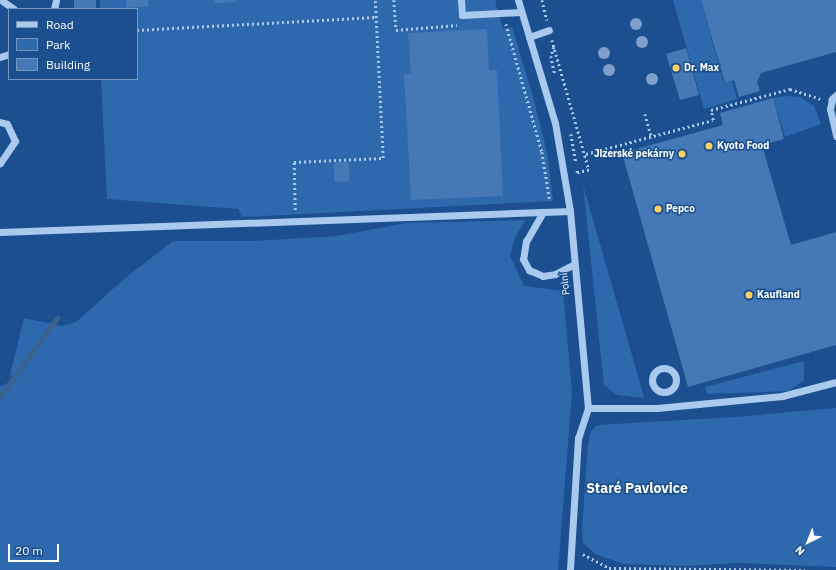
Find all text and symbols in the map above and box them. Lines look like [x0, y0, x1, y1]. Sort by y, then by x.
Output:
legend [8, 8, 138, 80]
text: Road [46, 17, 74, 32]
text: Park [46, 37, 70, 52]
text: Building [46, 57, 90, 72]
place label: Dr. Max [684, 62, 719, 74]
marker: Dr. Max [671, 63, 681, 73]
place label: Kyoto Food [717, 140, 769, 152]
marker: Kyoto Food [704, 141, 714, 151]
place label: Jizerské pekárny [594, 148, 674, 160]
marker: Jizerské pekárny [677, 149, 687, 159]
place label: Pepco [666, 203, 695, 215]
marker: Pepco [653, 204, 663, 214]
street label: Polní [558, 272, 572, 296]
place label: Kaufland [757, 289, 800, 301]
marker: Kaufland [744, 290, 754, 300]
district label: Staré Pavlovice [586, 480, 688, 496]
north arrow [788, 522, 828, 562]
scale bar [10, 536, 61, 562]
text: 20 m [15, 543, 43, 558]
text: N [792, 543, 808, 559]

